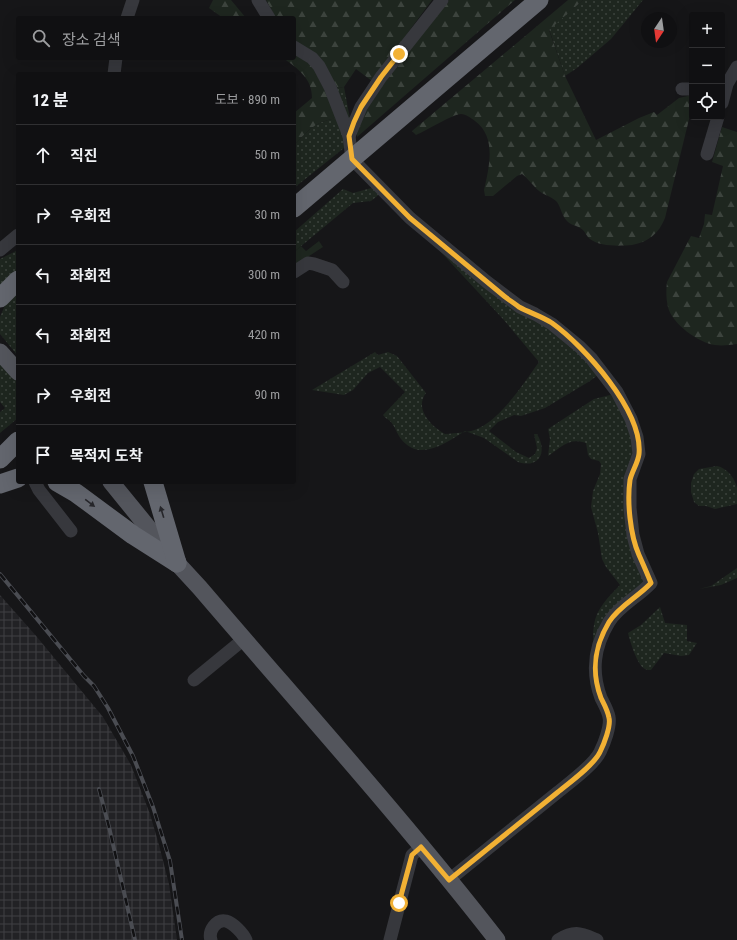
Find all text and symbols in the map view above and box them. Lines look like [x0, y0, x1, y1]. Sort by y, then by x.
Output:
north arrow [641, 12, 677, 48]
map controls [689, 12, 725, 120]
button: + [689, 12, 725, 48]
search box [16, 16, 296, 60]
icon: search [30, 27, 52, 49]
text: 장소 검색 [62, 31, 121, 49]
route end [390, 45, 408, 63]
button: − [689, 48, 725, 84]
button: locate [689, 84, 725, 120]
text: 12 분 [32, 90, 69, 110]
text: 도보 · 890 m [215, 92, 280, 107]
icon: ahead [32, 144, 54, 166]
text: 직진 [70, 147, 98, 165]
text: 50 m [254, 147, 280, 162]
icon: right [32, 204, 54, 226]
text: 우회전 [70, 207, 111, 225]
text: 30 m [254, 207, 280, 222]
icon: left [32, 264, 54, 286]
text: 좌회전 [70, 267, 111, 285]
text: 300 m [248, 267, 280, 282]
icon: left [32, 324, 54, 346]
text: 좌회전 [70, 327, 111, 345]
text: 420 m [248, 327, 280, 342]
icon: right [32, 384, 54, 406]
text: 우회전 [70, 387, 111, 405]
text: 90 m [254, 387, 280, 402]
icon: arrive [32, 444, 54, 466]
text: 목적지 도착 [70, 447, 142, 465]
one-way arrow [84, 499, 95, 507]
one-way arrow [159, 506, 165, 518]
route start [390, 894, 408, 912]

